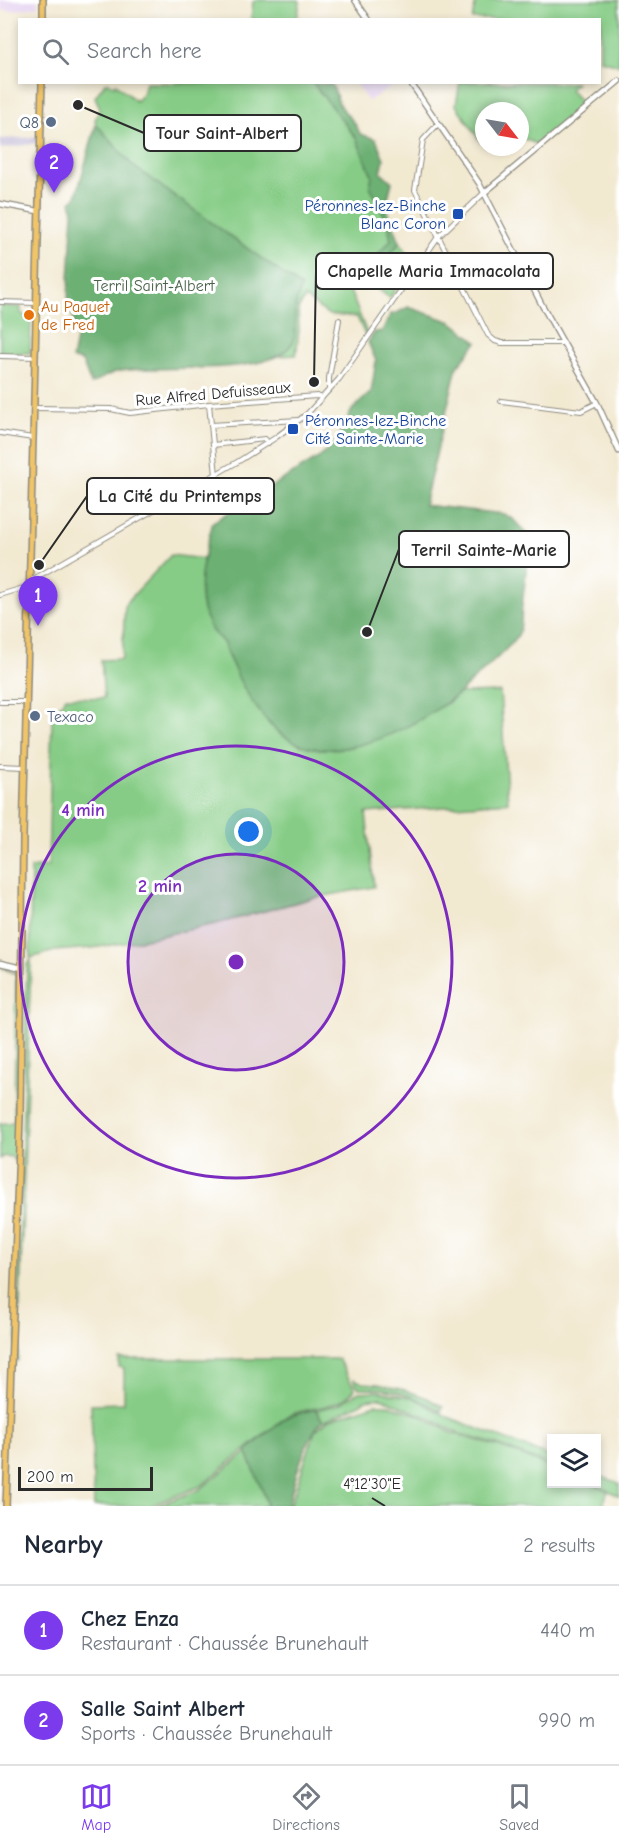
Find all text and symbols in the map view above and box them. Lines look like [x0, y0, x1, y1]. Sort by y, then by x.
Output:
search box [18, 18, 601, 84]
icon: search [39, 35, 72, 68]
text: Search here [87, 38, 202, 64]
north arrow [475, 102, 529, 156]
place label: Q8 [19, 114, 39, 132]
marker: Q8 [44, 115, 58, 129]
callout: Tour Saint-Albert [144, 115, 301, 151]
text: Tour Saint-Albert [156, 123, 289, 144]
pin: 2 [34, 144, 74, 193]
place label: Péronnes-lez-Binche Blanc Coron [305, 197, 446, 233]
marker: Péronnes-lez-Binche Blanc Coron [451, 207, 465, 221]
callout: Chapelle Maria Immacolata [316, 253, 553, 289]
text: Chapelle Maria Immacolata [327, 261, 541, 282]
park label: Terril Saint-Albert [93, 277, 215, 295]
place label: Au Paquet de Fred [41, 298, 110, 334]
marker: Au Paquet de Fred [22, 308, 36, 322]
street label: Rue Alfred Defuisseaux [135, 378, 292, 410]
place label: Péronnes-lez-Binche Cité Sainte-Marie [305, 412, 446, 448]
marker: Péronnes-lez-Binche Cité Sainte-Marie [286, 422, 300, 436]
callout: La Cité du Printemps [87, 478, 274, 514]
text: La Cité du Printemps [99, 486, 262, 507]
callout: Terril Sainte-Marie [399, 531, 569, 567]
text: Terril Sainte-Marie [411, 540, 557, 561]
pin: 1 [18, 576, 57, 626]
place label: Texaco [47, 708, 94, 726]
marker: Texaco [28, 709, 42, 723]
text: 4 min [61, 800, 105, 821]
your location [234, 817, 263, 846]
text: 2 min [138, 876, 182, 897]
centre of rings [226, 952, 246, 972]
map controls [547, 1434, 601, 1488]
button: layers [547, 1434, 601, 1488]
scale bar [18, 1464, 153, 1492]
text: 200 m [27, 1468, 73, 1486]
text: 4°12'30"E [343, 1475, 401, 1493]
text: Nearby [24, 1530, 103, 1560]
text: 2 results [523, 1534, 595, 1557]
text: Chez Enza [81, 1606, 179, 1632]
text: 1 [40, 1619, 47, 1642]
text: 440 m [540, 1619, 595, 1642]
text: Restaurant · Chaussée Brunehault [81, 1632, 368, 1655]
text: Salle Saint Albert [81, 1696, 245, 1722]
text: 2 [39, 1709, 48, 1732]
text: 990 m [538, 1709, 595, 1732]
text: Sports · Chaussée Brunehault [81, 1722, 332, 1745]
tab: Map [80, 1780, 113, 1834]
tab: Directions [272, 1780, 340, 1834]
tab: Saved [499, 1780, 539, 1834]

